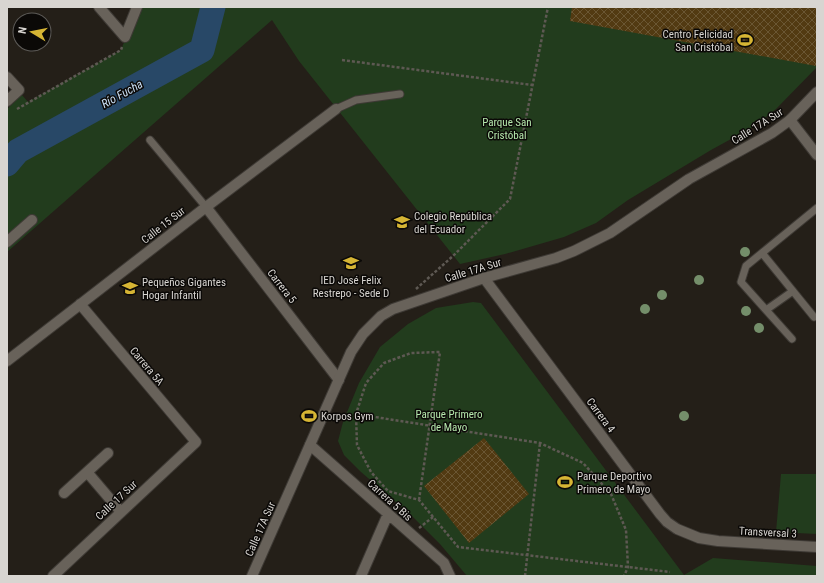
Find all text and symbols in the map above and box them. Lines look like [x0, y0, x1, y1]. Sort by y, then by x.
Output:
north arrow [12, 12, 52, 52]
text: N [16, 26, 30, 35]
place label: Centro Felicidad San Cristóbal [663, 28, 733, 54]
sports icon: Centro Felicidad San Cristóbal [736, 31, 754, 49]
water label: Río Fucha [99, 77, 145, 111]
street label: Calle 17A Sur [729, 105, 786, 147]
park label: Parque San Cristóbal [482, 116, 532, 142]
street label: Calle 15 Sur [139, 204, 188, 247]
place label: Colegio República del Ecuador [414, 210, 492, 236]
school or university icon: Colegio República del Ecuador [393, 213, 411, 231]
school or university icon: IED José Felix Restrepo - Sede D [342, 254, 360, 272]
street label: Calle 17A Sur [443, 256, 504, 285]
street label: Carrera 5 [264, 267, 299, 306]
place label: IED José Felix Restrepo - Sede D [313, 274, 389, 300]
place label: Pequeños Gigantes Hogar Infantil [142, 276, 226, 302]
school or university icon: Pequeños Gigantes Hogar Infantil [121, 279, 139, 297]
street label: Carrera 5A [127, 345, 167, 389]
street label: Carrera 4 [583, 396, 618, 435]
sports icon: Korpos Gym [300, 407, 318, 425]
park label: Parque Primero de Mayo [415, 408, 483, 434]
place label: Korpos Gym [321, 410, 374, 423]
place label: Parque Deportivo Primero de Mayo [577, 470, 652, 496]
sports icon: Parque Deportivo Primero de Mayo [556, 473, 574, 491]
street label: Calle 17 Sur [93, 477, 140, 523]
street label: Carrera 5 Bis [365, 477, 415, 524]
street label: Calle 17A Sur [243, 499, 279, 558]
street label: Transversal 3 [739, 524, 797, 541]

